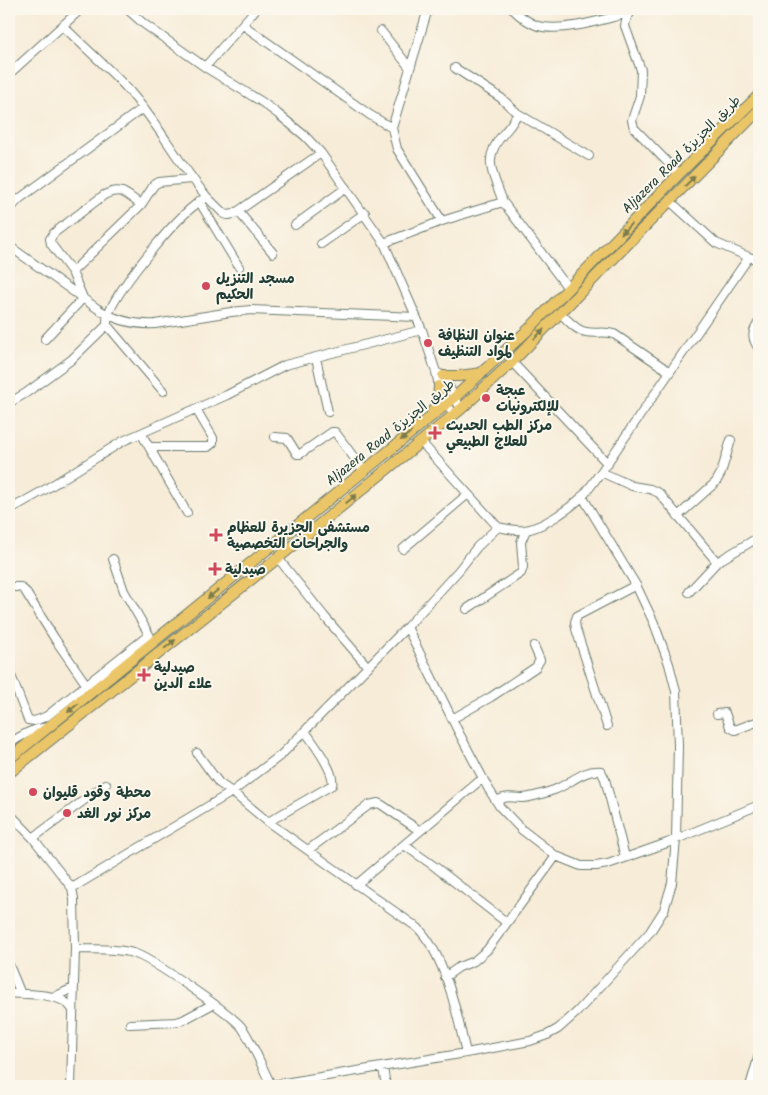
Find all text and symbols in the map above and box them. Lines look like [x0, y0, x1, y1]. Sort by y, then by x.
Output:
street label: Aljazera Road طريق الجزيزة [617, 90, 746, 219]
one-way arrow [684, 175, 696, 187]
one-way arrow [620, 223, 632, 235]
place label: مسجد التنزيل الحكيم [216, 268, 295, 306]
marker: مسجد التنزيل الحكيم [200, 280, 212, 292]
place label: عنوان النظافة لمواد التنظيف [438, 325, 515, 363]
one-way arrow [533, 328, 545, 340]
marker: عنوان النظافة لمواد التنظيف [422, 337, 434, 349]
street label: Aljazera Road طريق الجزيزة [321, 374, 460, 492]
place label: عبجة للإلكترونيات [496, 380, 559, 418]
marker: عبجة للإلكترونيات [480, 392, 492, 404]
place label: مركز الطب الحديث للعلاج الطبيعي [446, 415, 552, 454]
marker: مركز الطب الحديث للعلاج الطبيعي [428, 426, 442, 440]
one-way arrow [400, 431, 413, 442]
one-way arrow [344, 493, 357, 504]
place label: مستشفى الجزيرة للعظام والجراحات التخصصية [227, 517, 370, 555]
marker: مستشفى الجزيرة للعظام والجراحات التخصصية [209, 528, 223, 542]
place label: صيدلية [225, 559, 266, 581]
marker: صيدلية [209, 563, 221, 575]
one-way arrow [206, 589, 219, 600]
one-way arrow [163, 639, 176, 650]
place label: صيدلية علاء الدين [154, 657, 212, 695]
marker: صيدلية علاء الدين [138, 669, 150, 681]
one-way arrow [66, 702, 79, 713]
place label: محطة وقود قليوان [43, 782, 151, 804]
marker: محطة وقود قليوان [27, 786, 39, 798]
place label: مركز نور الغد [77, 803, 151, 825]
marker: مركز نور الغد [61, 807, 73, 819]

